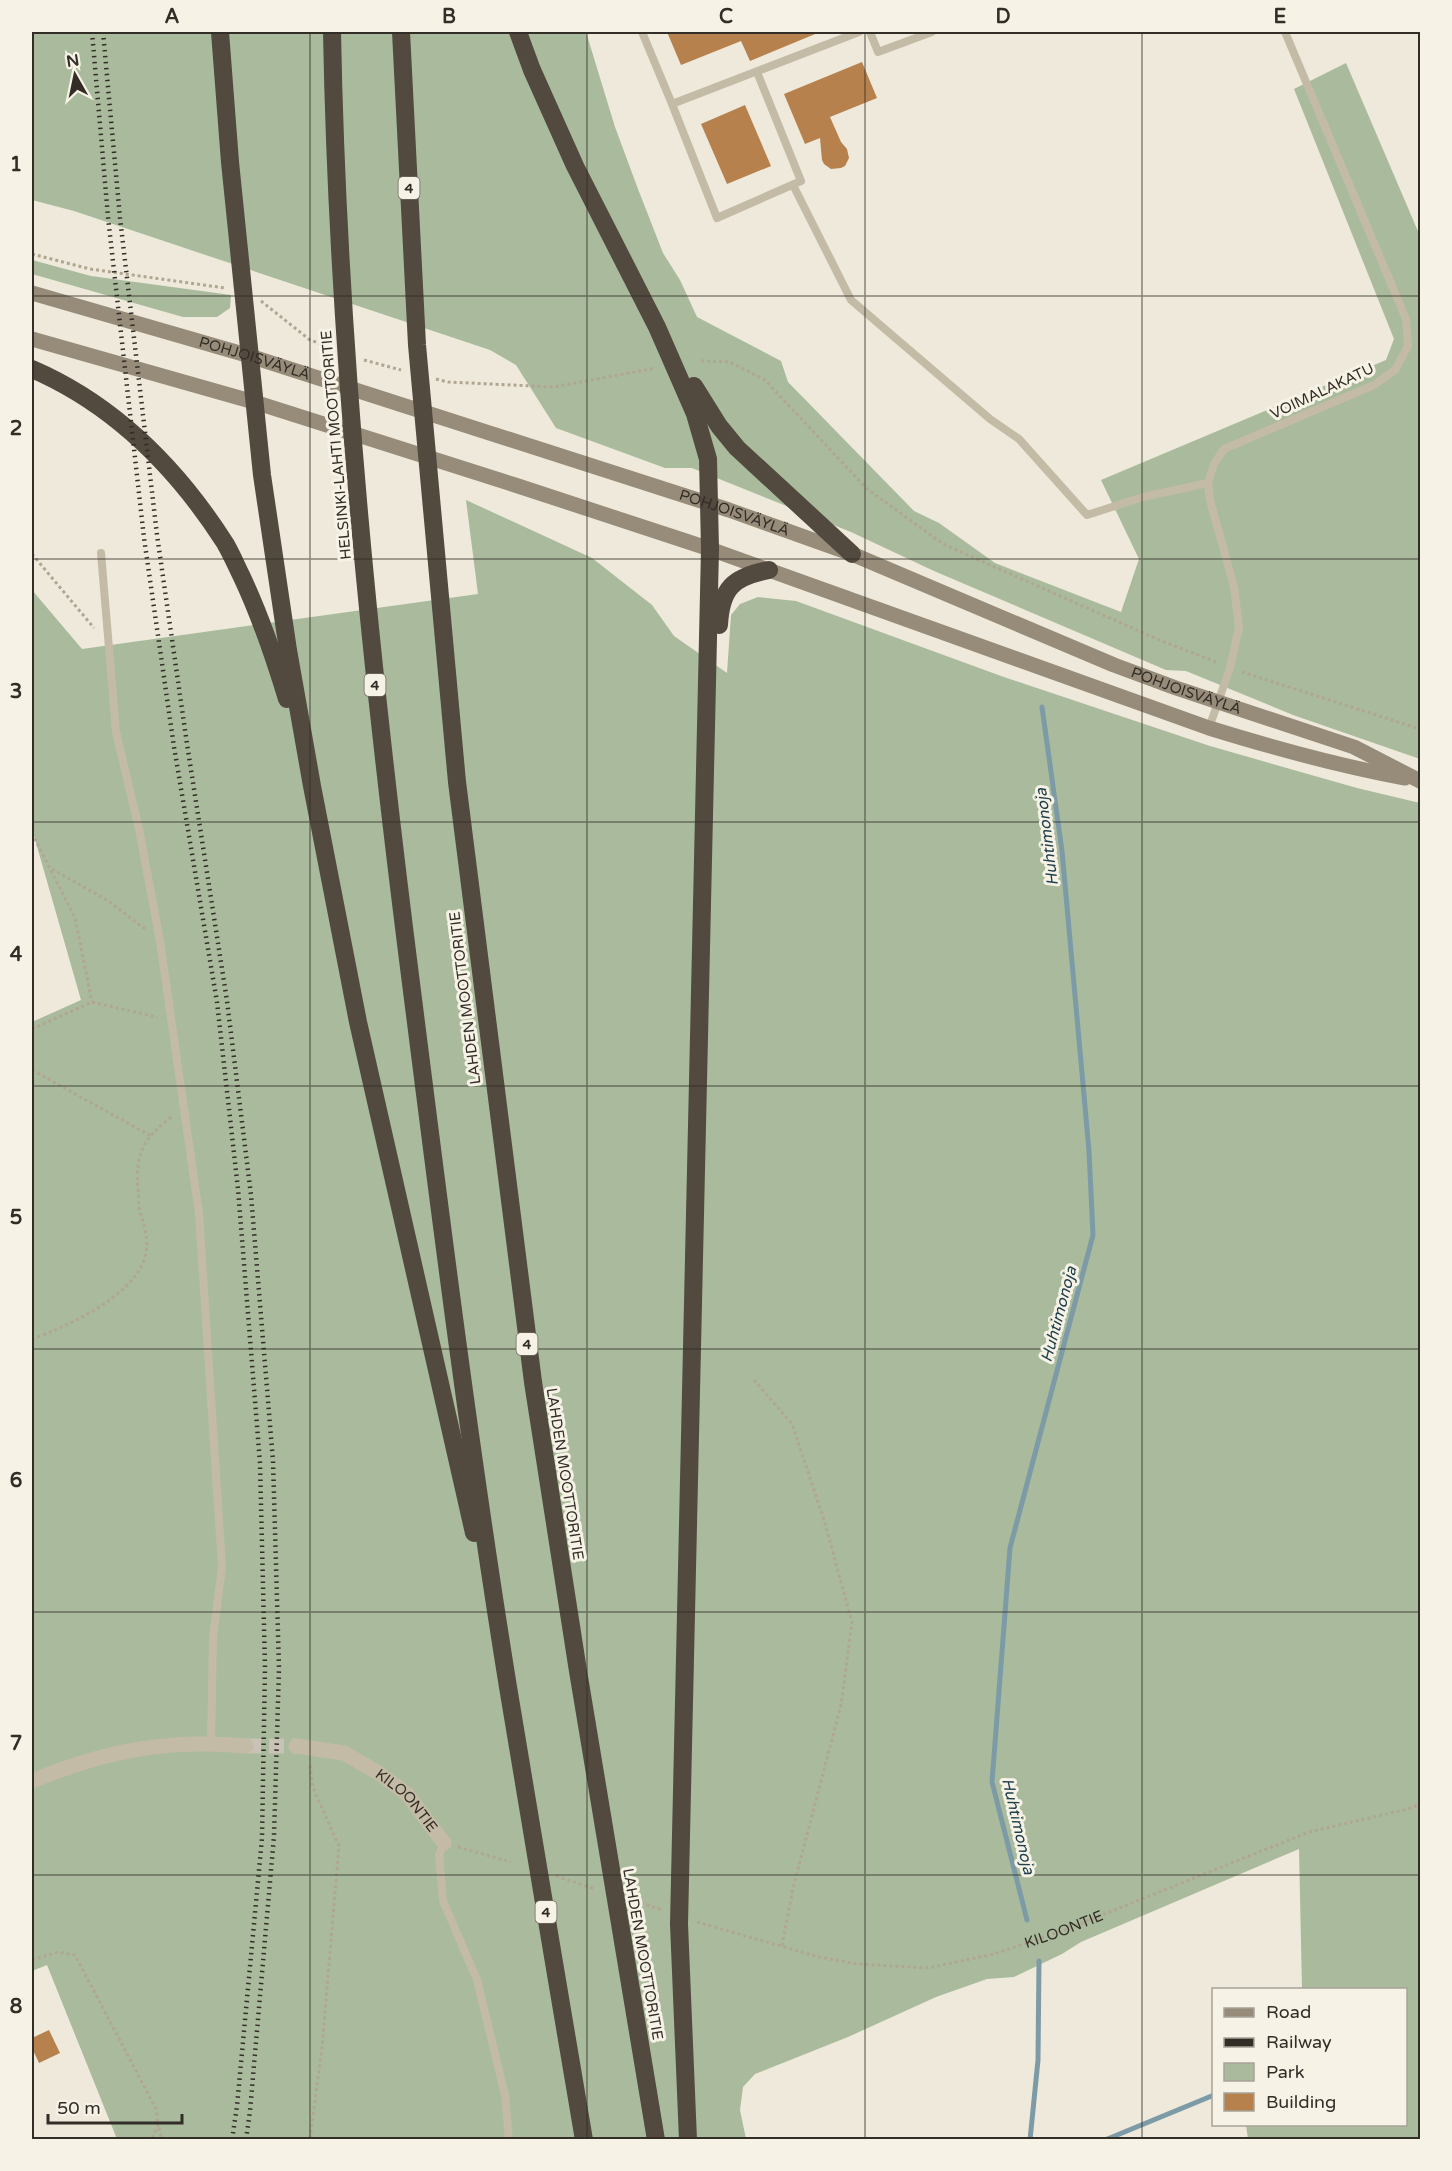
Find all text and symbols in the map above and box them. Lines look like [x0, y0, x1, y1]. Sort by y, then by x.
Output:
text: A [165, 5, 180, 29]
text: B [442, 5, 456, 29]
text: C [719, 5, 733, 29]
text: D [995, 5, 1011, 29]
text: E [1274, 5, 1287, 29]
north arrow [45, 45, 105, 105]
text: N [65, 50, 81, 72]
text: 1 [10, 153, 22, 177]
road number: 4 [398, 177, 420, 199]
street label: HELSINKI-LAHTI MOOTTORITIE [317, 330, 355, 560]
street label: POHJOISVÄYLÄ [197, 333, 313, 384]
street label: VOIMALAKATU [1267, 359, 1377, 423]
text: 2 [10, 417, 22, 441]
street label: POHJOISVÄYLÄ [677, 486, 792, 540]
street label: POHJOISVÄYLÄ [1129, 663, 1244, 718]
road number: 4 [364, 674, 386, 696]
text: 3 [10, 680, 22, 704]
water label: Huhtimonoja [1031, 786, 1063, 887]
street label: LAHDEN MOOTTORITIE [445, 911, 485, 1085]
text: 4 [10, 943, 23, 967]
text: 5 [10, 1206, 22, 1230]
water label: Huhtimonoja [1037, 1263, 1082, 1364]
road number: 4 [516, 1333, 538, 1355]
street label: LAHDEN MOOTTORITIE [542, 1387, 588, 1561]
text: 6 [10, 1469, 22, 1493]
text: 7 [10, 1732, 22, 1756]
street label: KILOONTIE [372, 1765, 442, 1836]
water label: Huhtimonoja [997, 1776, 1039, 1877]
street label: LAHDEN MOOTTORITIE [619, 1867, 667, 2041]
road number: 4 [536, 1901, 556, 1923]
street label: KILOONTIE [1022, 1907, 1106, 1952]
legend [1212, 1988, 1407, 2126]
text: 8 [10, 1995, 22, 2019]
text: Road [1266, 2001, 1311, 2023]
text: Railway [1266, 2031, 1332, 2053]
text: Park [1266, 2061, 1305, 2083]
scale bar [48, 2087, 182, 2125]
text: Building [1266, 2091, 1336, 2113]
text: 50 m [57, 2097, 101, 2119]

